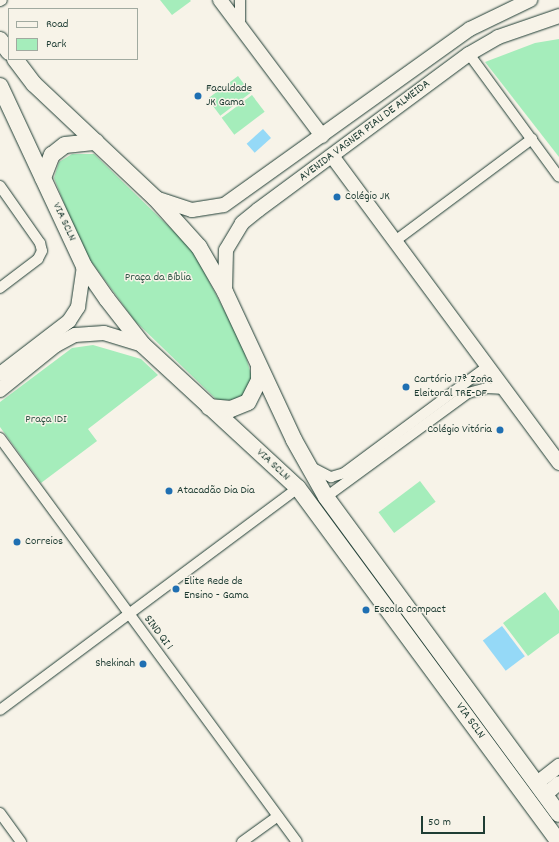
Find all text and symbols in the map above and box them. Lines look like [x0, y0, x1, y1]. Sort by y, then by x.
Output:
legend [8, 8, 138, 60]
text: Road [46, 16, 68, 33]
text: Park [46, 36, 66, 53]
street label: AVENIDA VAGNER PIAU DE ALMEIDA [297, 77, 433, 185]
place label: Faculdade JK Gama [206, 82, 252, 110]
marker: Faculdade JK Gama [193, 91, 203, 101]
place label: Colégio JK [345, 190, 390, 204]
marker: Colégio JK [332, 192, 342, 202]
street label: VIA SCLN [49, 200, 79, 244]
park label: Praça da Bíblia [125, 271, 191, 285]
place label: Cartório 17ª Zona Eleitoral TRE-DF [414, 373, 492, 401]
marker: Cartório 17ª Zona Eleitoral TRE-DF [401, 382, 411, 392]
park label: Praça 1DI [25, 413, 67, 427]
place label: Colégio Vitória [427, 423, 492, 437]
marker: Colégio Vitória [495, 425, 505, 435]
street label: VIA SCLN [253, 446, 293, 484]
place label: Atacadão Dia Dia [177, 484, 255, 498]
marker: Atacadão Dia Dia [164, 486, 174, 496]
place label: Correios [25, 535, 63, 549]
marker: Correios [12, 537, 22, 547]
place label: Elite Rede de Ensino - Gama [184, 575, 248, 603]
marker: Elite Rede de Ensino - Gama [171, 584, 181, 594]
place label: Escola Compact [374, 603, 446, 617]
marker: Escola Compact [361, 605, 371, 615]
street label: SIND QI 1 [140, 613, 176, 653]
place label: Shekinah [95, 657, 135, 671]
marker: Shekinah [138, 659, 148, 669]
street label: VIA SCLN [452, 700, 488, 742]
scale bar [423, 808, 487, 834]
text: 50 m [428, 814, 451, 831]

